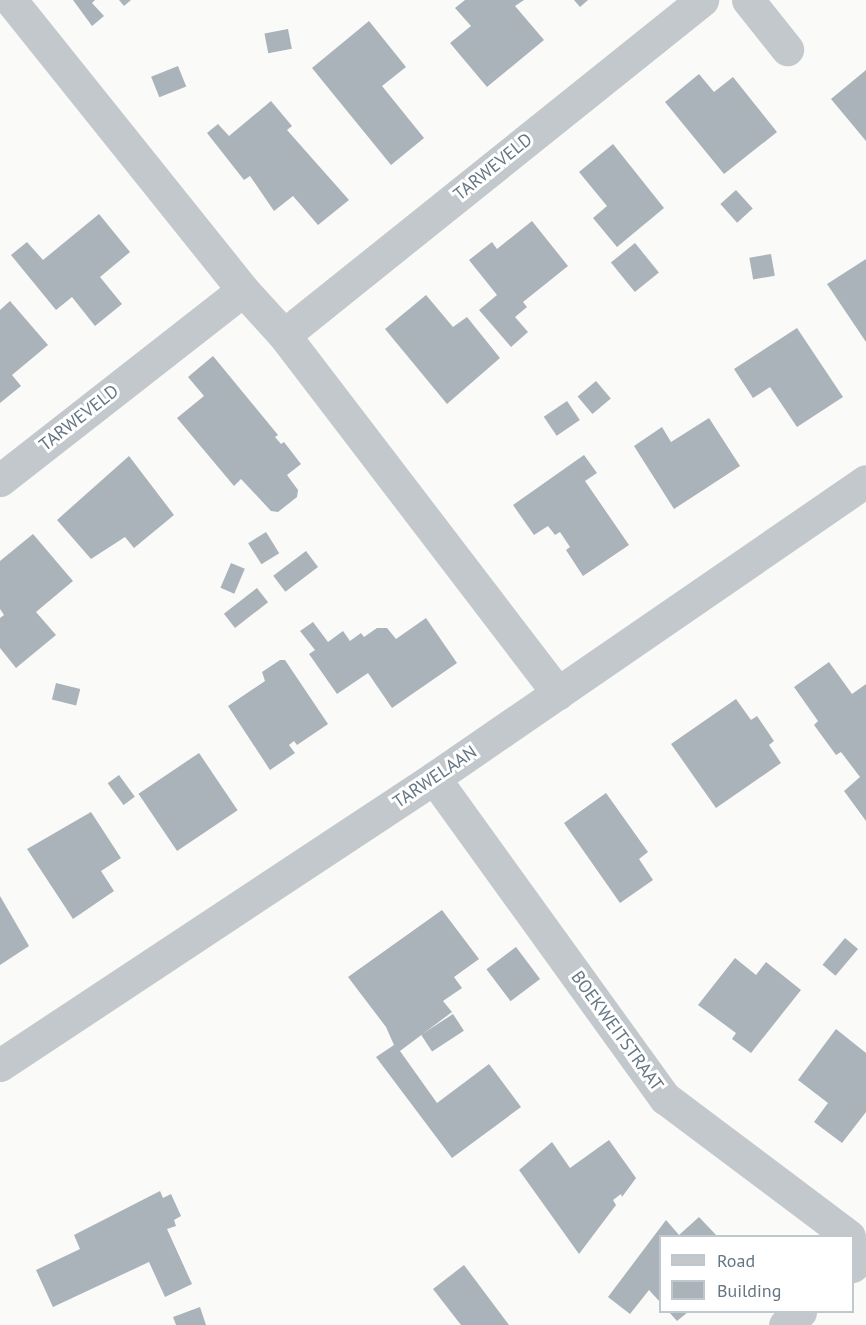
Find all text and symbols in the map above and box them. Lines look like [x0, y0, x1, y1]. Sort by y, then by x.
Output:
street label: TARWEVELD [449, 129, 537, 205]
street label: TARWEVELD [35, 380, 123, 456]
street label: TARWELAAN [389, 741, 481, 813]
street label: BOEKWEITSTRAAT [566, 967, 668, 1095]
legend [659, 1235, 854, 1313]
text: Road [717, 1249, 755, 1272]
text: Building [717, 1279, 781, 1302]

